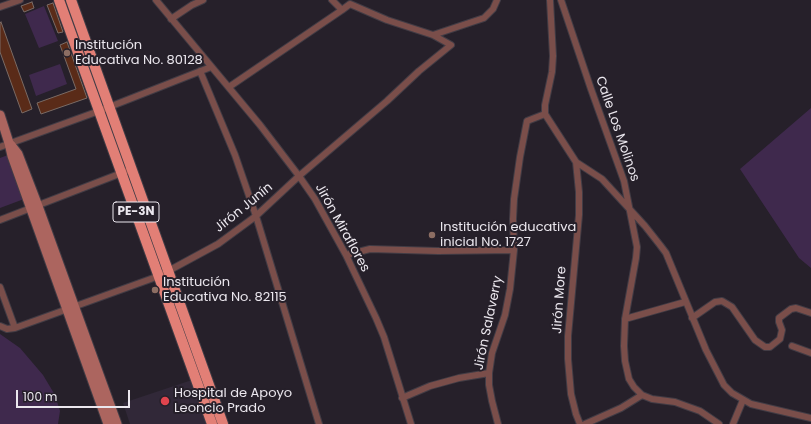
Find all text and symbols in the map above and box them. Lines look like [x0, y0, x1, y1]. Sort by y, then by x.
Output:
place label: Institución Educativa No. 80128 [75, 38, 203, 69]
marker: Institución Educativa No. 80128 [62, 48, 72, 58]
street label: Calle Los Molinos [592, 74, 642, 184]
street label: Jirón Junín [212, 180, 276, 236]
street label: Jirón Miraflores [311, 181, 373, 275]
road number: PE-3N [113, 202, 159, 222]
place label: Institución educativa inicial No. 1727 [440, 220, 576, 251]
marker: Institución educativa inicial No. 1727 [427, 230, 437, 240]
street label: Jirón More [550, 266, 570, 334]
place label: Institución Educativa No. 82115 [163, 275, 287, 306]
street label: Jirón Salaverry [471, 275, 507, 371]
marker: Institución Educativa No. 82115 [150, 285, 160, 295]
scale bar [18, 382, 132, 408]
place label: Hospital de Apoyo Leoncio Prado [174, 386, 292, 417]
text: 100 m [23, 388, 57, 405]
marker: Hospital de Apoyo Leoncio Prado [159, 395, 171, 407]

